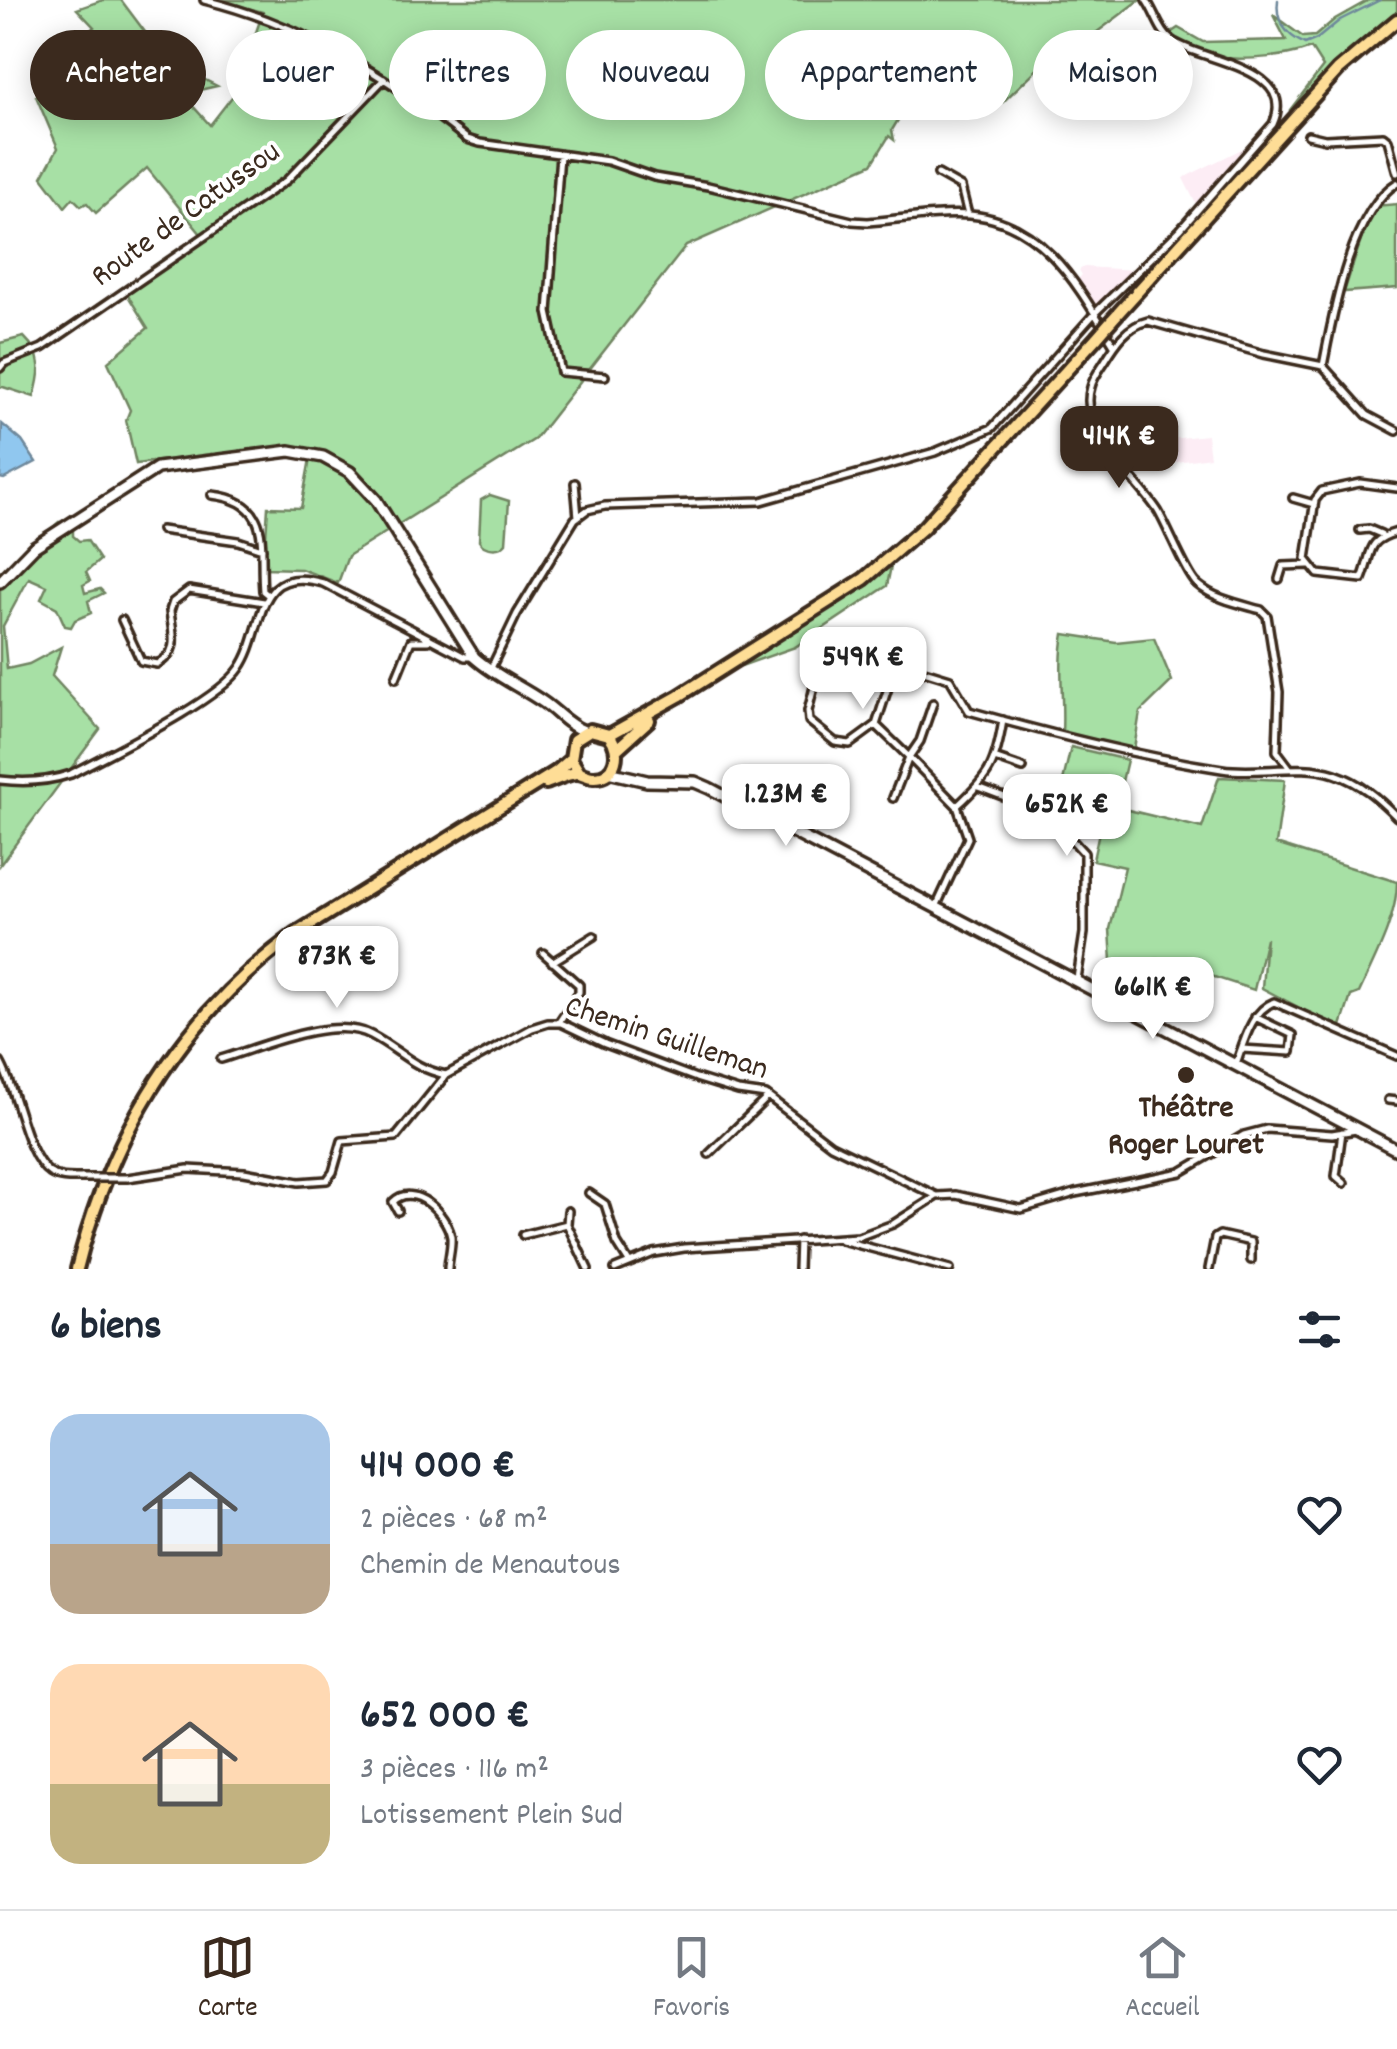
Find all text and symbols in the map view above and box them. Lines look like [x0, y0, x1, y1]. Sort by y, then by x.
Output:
chip: Acheter [30, 30, 206, 120]
chip: Louer [226, 30, 369, 120]
chip: Filtres [389, 30, 546, 120]
chip: Nouveau [566, 30, 745, 120]
chip: Appartement [765, 30, 1013, 120]
chip: Maison [1033, 30, 1193, 120]
street label: Route de Catussou [83, 131, 291, 301]
pin: 414K € [1038, 406, 1200, 491]
text: 414K € [1082, 415, 1156, 461]
pin: 549K € [782, 627, 944, 712]
text: 549K € [822, 636, 904, 682]
pin: 1.23M € [694, 764, 878, 849]
text: 1.23M € [744, 773, 828, 819]
pin: 652K € [986, 774, 1148, 859]
text: 652K € [1025, 783, 1109, 829]
pin: 873K € [256, 926, 418, 1011]
text: 873K € [297, 935, 377, 981]
pin: 661K € [1072, 957, 1234, 1042]
text: 661K € [1114, 966, 1192, 1012]
street label: Chemin Guilleman [558, 985, 774, 1095]
marker: Théâtre Roger Louret [1175, 1064, 1197, 1086]
place label: Théâtre Roger Louret [1108, 1087, 1264, 1170]
text: 6 biens [50, 1299, 162, 1359]
icon: filters [1292, 1302, 1347, 1357]
text: 414 000 € [360, 1438, 515, 1498]
icon: home [130, 1454, 250, 1574]
icon: heart [1292, 1487, 1347, 1542]
text: 2 pièces · 68 m² [360, 1498, 548, 1544]
text: Chemin de Menautous [360, 1544, 621, 1590]
text: 652 000 € [360, 1688, 530, 1748]
icon: home [130, 1704, 250, 1824]
icon: heart [1292, 1737, 1347, 1792]
text: 3 pièces · 116 m² [360, 1748, 549, 1794]
text: Lotissement Plein Sud [360, 1794, 623, 1840]
tab: Carte [198, 1930, 258, 2030]
tab: Favoris [653, 1930, 730, 2030]
tab: Accueil [1125, 1930, 1199, 2030]

